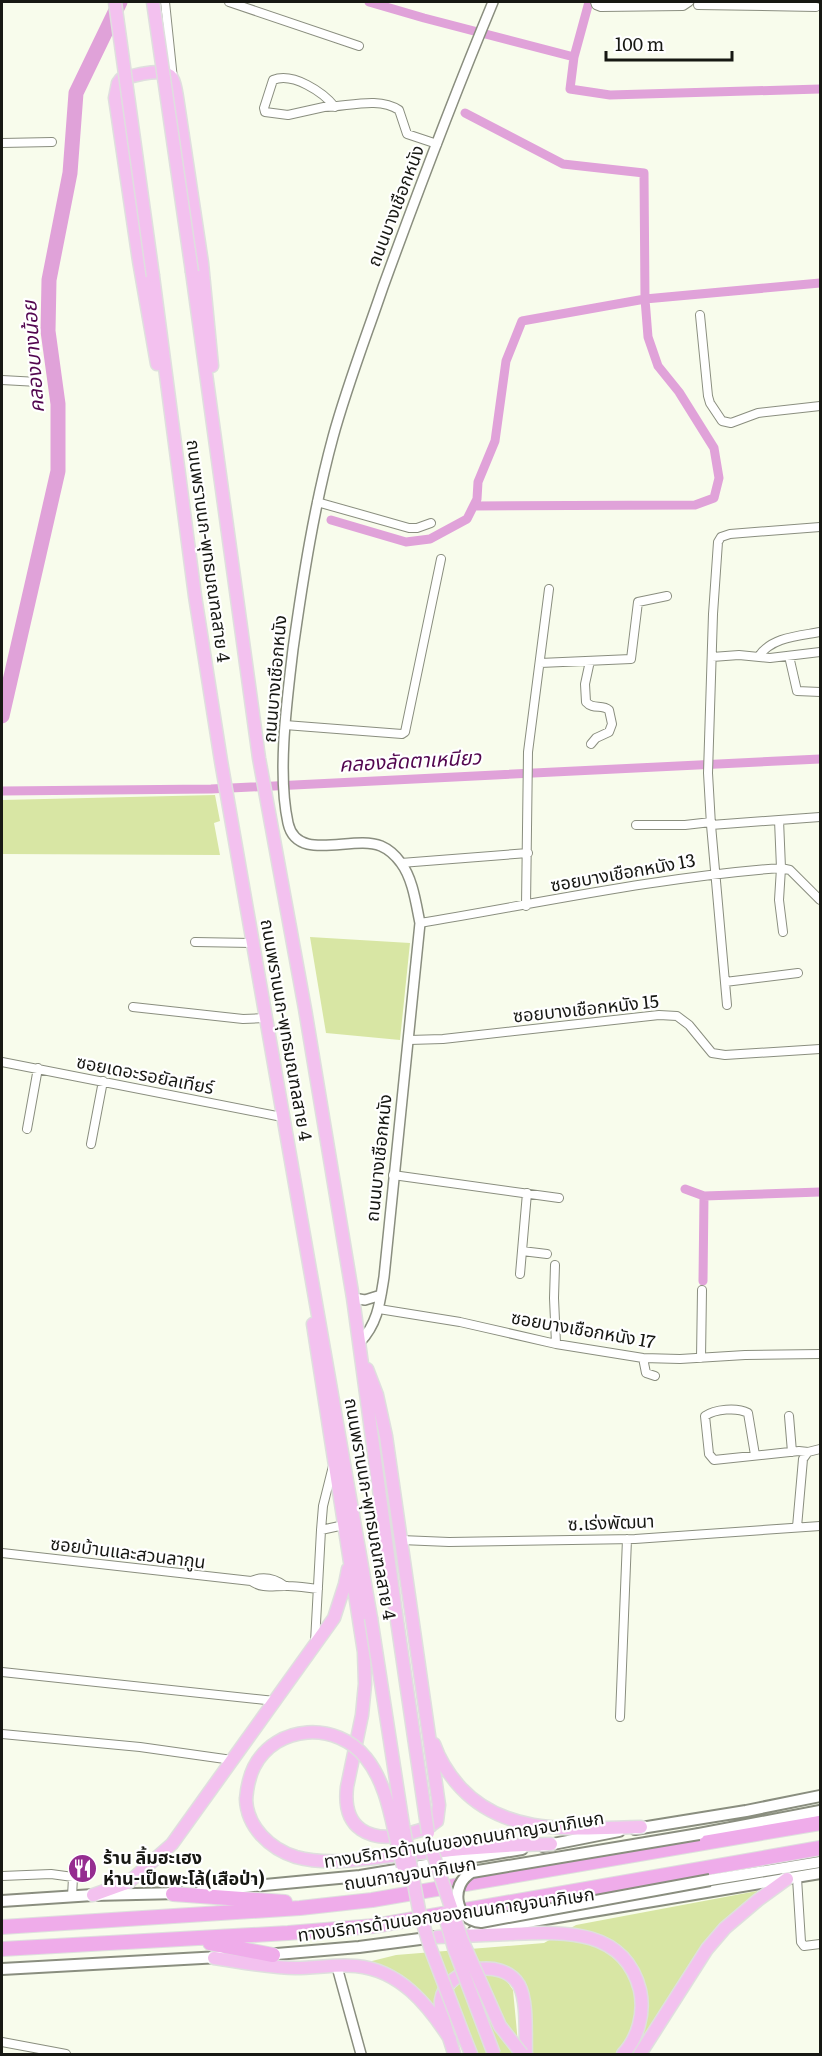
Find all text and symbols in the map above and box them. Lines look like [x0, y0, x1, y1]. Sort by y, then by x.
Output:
scale bar [606, 24, 732, 62]
text: 100 m [615, 30, 664, 57]
street label: ถนนบางเชือกหนัง [359, 141, 430, 270]
water label: คลองบางน้อย [12, 298, 50, 414]
street label: ถนนพรานนก-พุทธมณฑลสาย 4 [180, 438, 239, 664]
street label: ถนนบางเชือกหนัง [254, 614, 293, 744]
water label: คลองลัดตาเหนียว [338, 740, 483, 778]
street label: ซอยบางเชือกหนัง 13 [548, 845, 697, 898]
street label: ถนนพรานนก-พุทธมณฑลสาย 4 [255, 917, 320, 1143]
street label: ซอยบางเชือกหนัง 15 [512, 986, 660, 1029]
street label: ซอยเดอะรอยัลเทียร์ [74, 1047, 217, 1100]
street label: ถนนบางเชือกหนัง [357, 1093, 398, 1223]
street label: ซอยบางเชือกหนัง 17 [509, 1303, 657, 1354]
street label: ถนนพรานนก-พุทธมณฑลสาย 4 [339, 1396, 404, 1622]
street label: ซ.เร่งพัฒนา [567, 1506, 655, 1537]
street label: ซอยบ้านและสวนลากูน [49, 1529, 207, 1574]
street label: ทางบริการด้านในของถนนกาญจนาภิเษก [322, 1807, 606, 1873]
place label: ร้าน ลิ้มฮะเฮง ห่าน-เป็ดพะโล้(เสือป่า) [103, 1843, 265, 1891]
restaurant icon: ร้าน ลิ้มฮะเฮง ห่าน-เป็ดพะโล้(เสือป่า) [66, 1852, 98, 1884]
street label: ถนนกาญจนาภิเษก [342, 1853, 478, 1895]
street label: ทางบริการด้านนอกของถนนกาญจนาภิเษก [296, 1879, 596, 1948]

